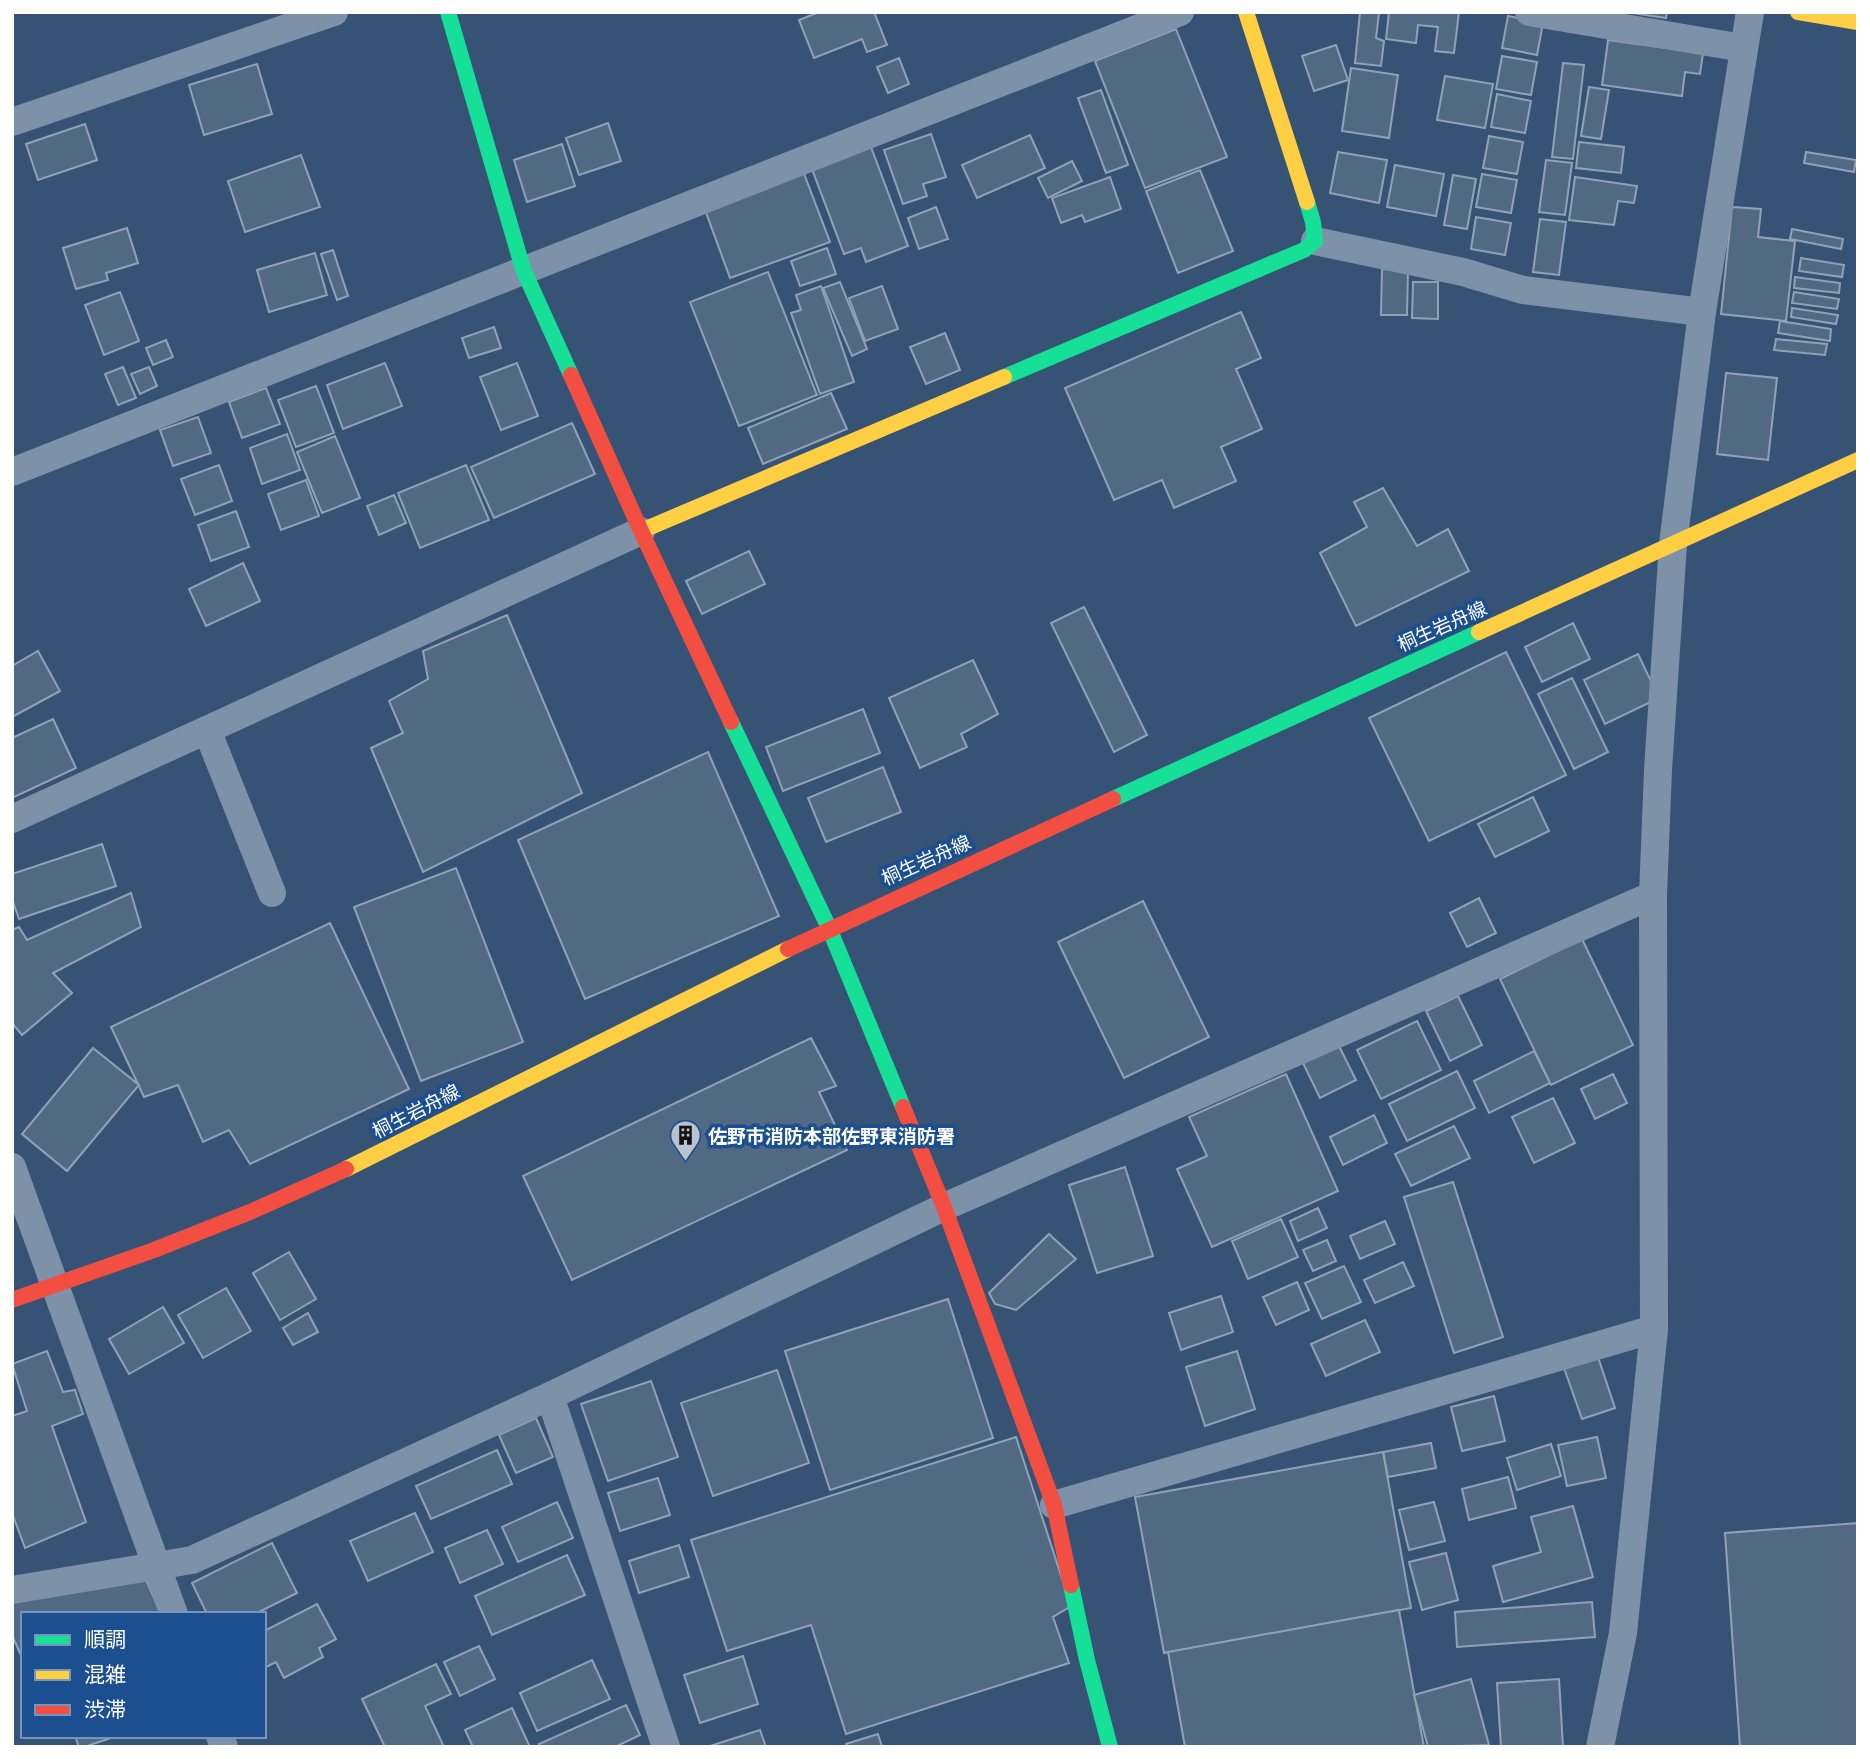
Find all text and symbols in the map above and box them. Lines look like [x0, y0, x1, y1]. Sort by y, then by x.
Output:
street label: 桐生岩舟線 [1394, 596, 1491, 657]
street label: 桐生岩舟線 [878, 830, 975, 891]
street label: 桐生岩舟線 [368, 1079, 464, 1144]
building icon: 佐野市消防本部佐野東消防署 [668, 1119, 702, 1163]
place label: 佐野市消防本部佐野東消防署 [708, 1124, 955, 1149]
legend [21, 1612, 266, 1738]
text: 順調 [84, 1626, 126, 1654]
text: 混雑 [84, 1661, 126, 1689]
text: 渋滞 [84, 1696, 126, 1724]

